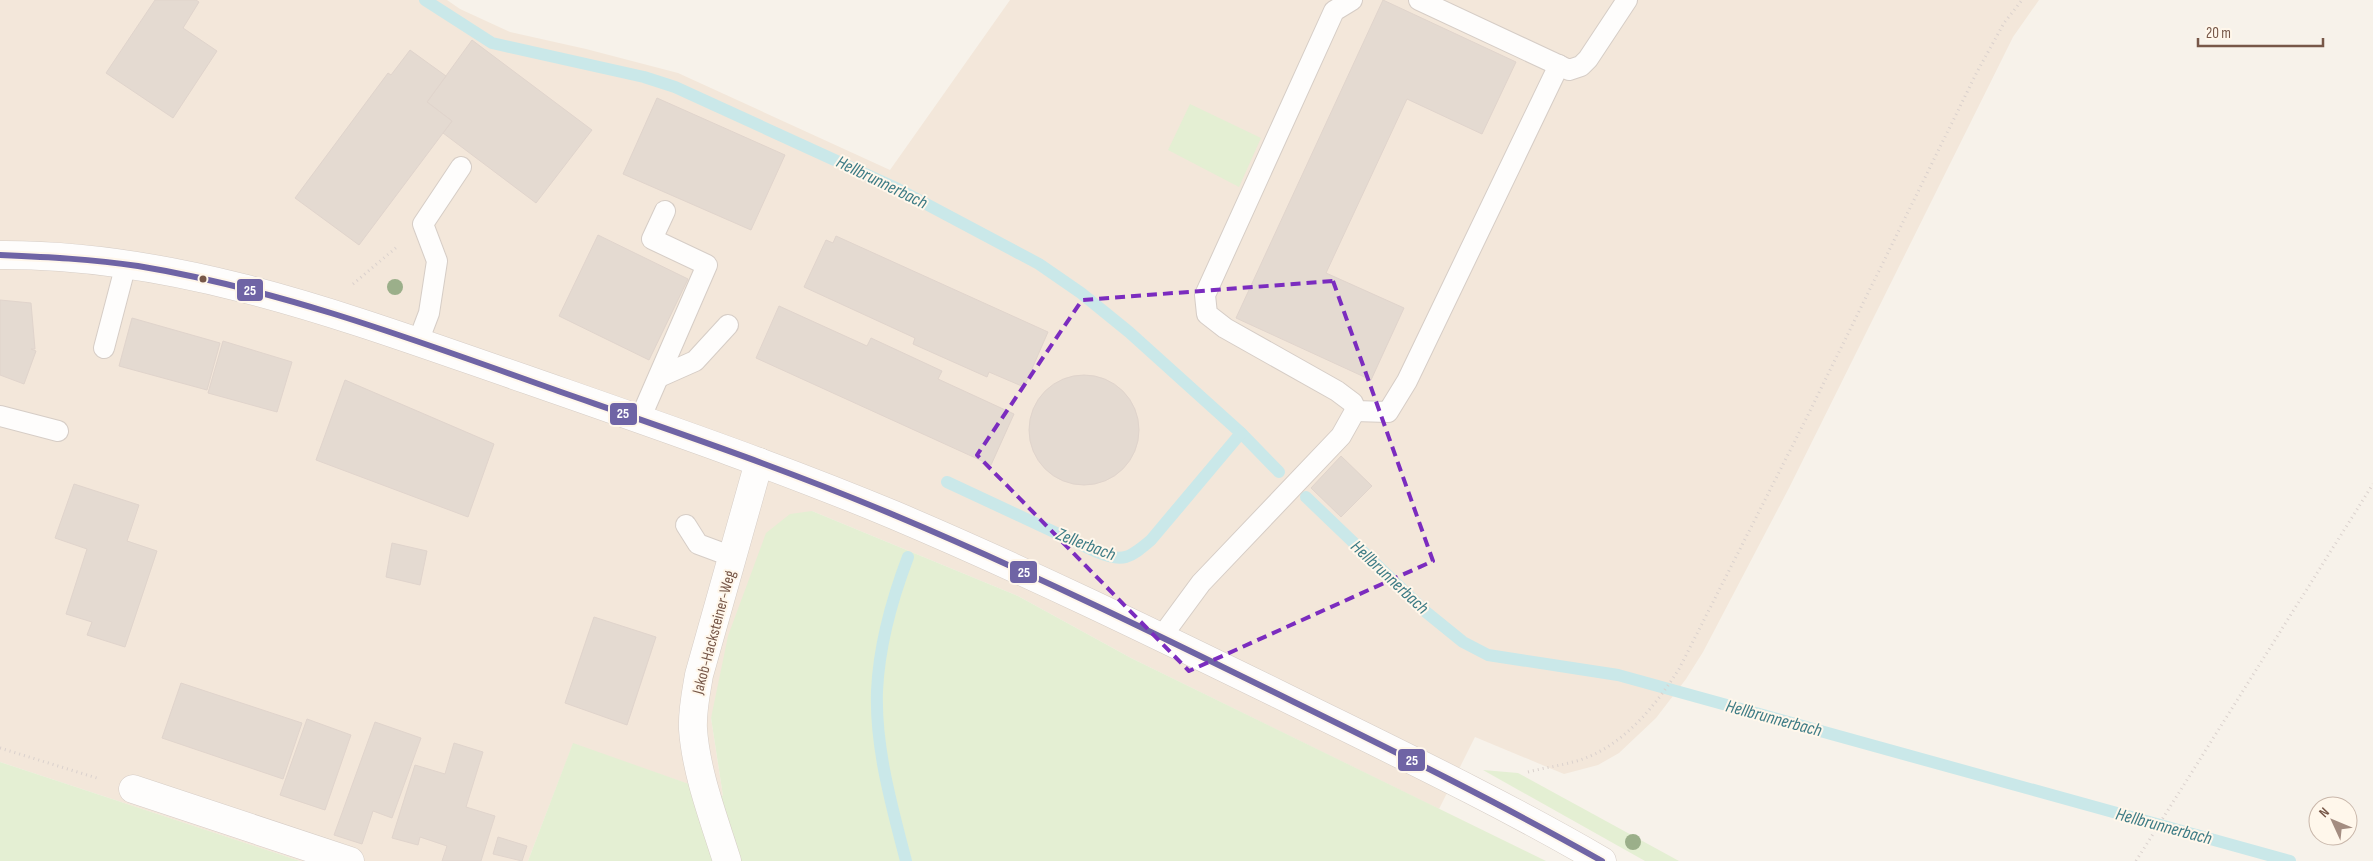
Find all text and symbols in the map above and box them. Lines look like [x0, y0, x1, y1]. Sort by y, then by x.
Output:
scale bar [2198, 15, 2323, 47]
text: 20 m [2206, 24, 2231, 43]
water label: Hellbrunnerbach [833, 151, 931, 214]
unlabelled marker [198, 274, 208, 284]
line badge: 25 [236, 278, 264, 302]
text: 25 [244, 282, 256, 299]
line badge: 25 [609, 402, 638, 426]
text: 25 [617, 405, 629, 422]
water label: Zellerbach [1052, 523, 1119, 565]
water label: Hellbrunnerbach [1346, 536, 1433, 619]
line badge: 25 [1009, 560, 1038, 584]
text: 25 [1018, 564, 1030, 581]
street label: Jakob-Hacksteiner-Weg [689, 569, 740, 697]
water label: Hellbrunnerbach [1724, 696, 1825, 742]
line badge: 25 [1397, 748, 1426, 772]
text: 25 [1406, 752, 1418, 769]
north arrow [2308, 796, 2358, 846]
water label: Hellbrunnerbach [2114, 804, 2215, 850]
text: N [2315, 804, 2333, 821]

